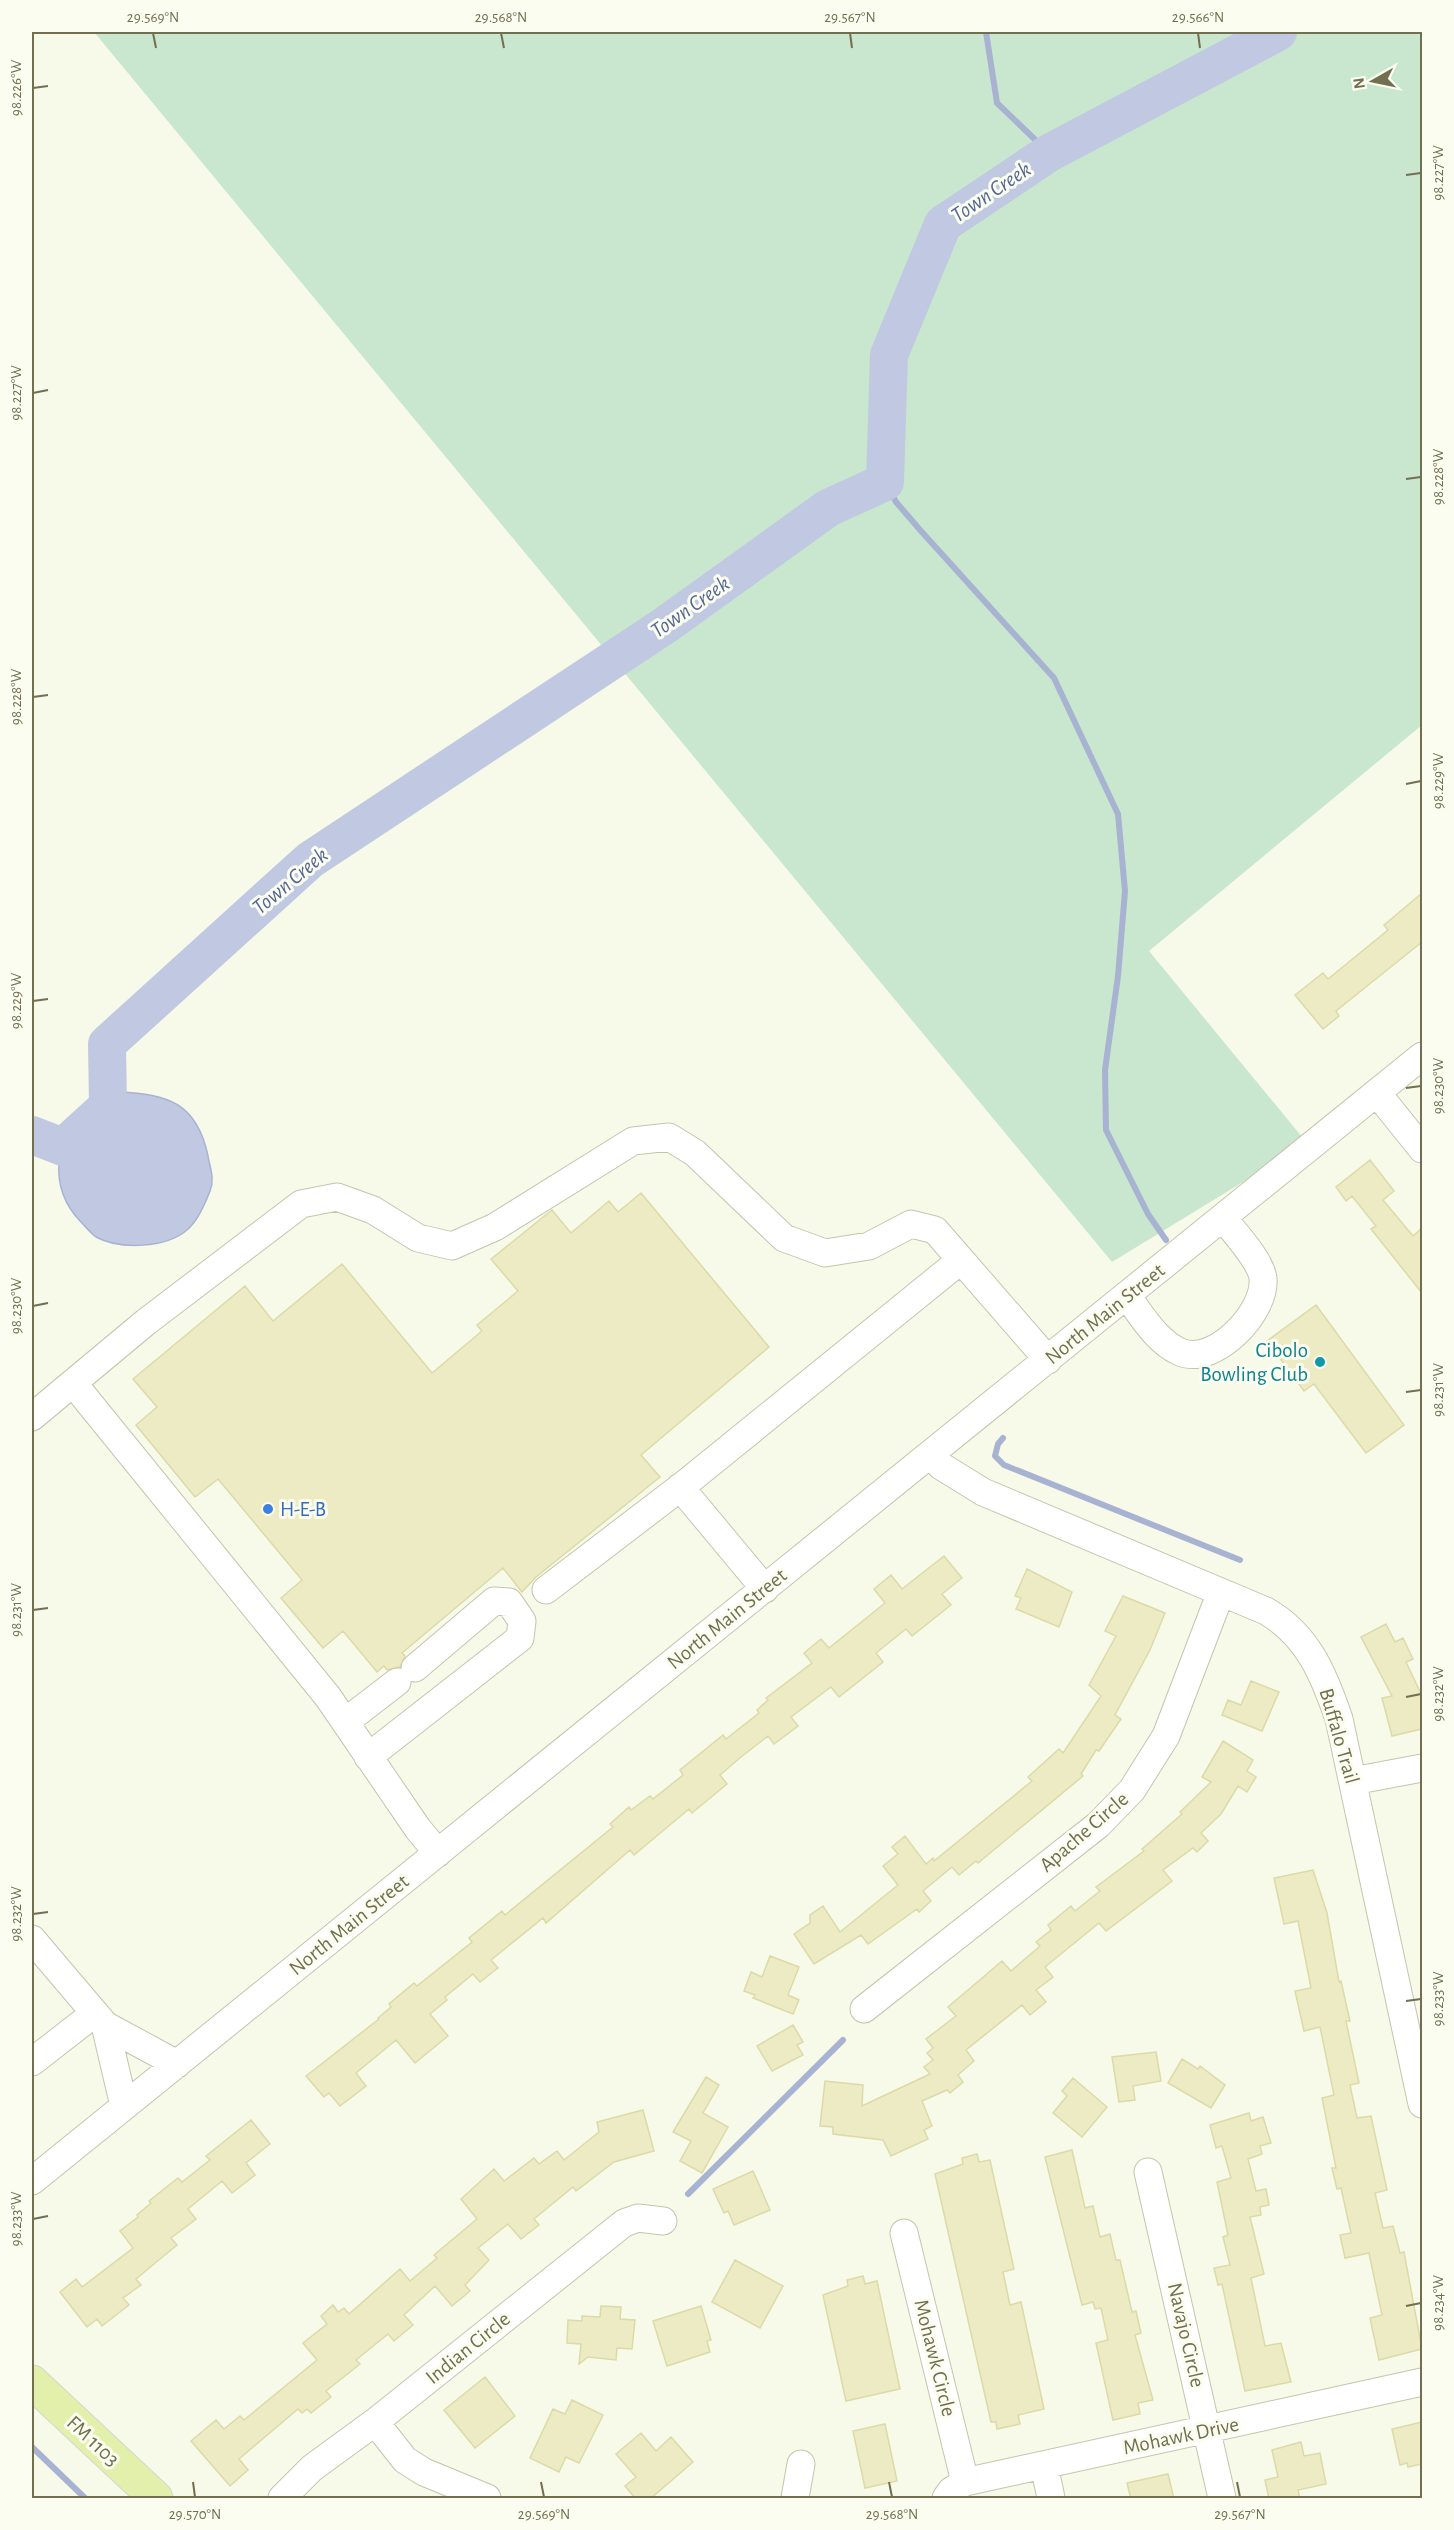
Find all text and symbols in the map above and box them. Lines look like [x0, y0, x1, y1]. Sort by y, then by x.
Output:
text: 29.569°N [127, 10, 179, 25]
text: 29.568°N [475, 10, 527, 25]
text: 29.567°N [824, 10, 876, 25]
text: 29.566°N [1172, 10, 1224, 25]
north arrow [1343, 51, 1403, 111]
text: 98.226°W [9, 59, 24, 116]
text: N [1350, 76, 1368, 90]
text: 98.227°W [1431, 145, 1446, 201]
water label: Town Creek [947, 158, 1035, 226]
text: 98.227°W [9, 365, 24, 421]
text: 98.228°W [1431, 448, 1446, 505]
water label: Town Creek [647, 572, 733, 642]
text: 98.228°W [9, 668, 24, 725]
text: 98.229°W [1431, 752, 1446, 809]
water label: Town Creek [248, 843, 332, 919]
text: 98.229°W [9, 972, 24, 1029]
text: 98.230°W [1431, 1057, 1446, 1114]
street label: North Main Street [1041, 1259, 1169, 1368]
text: 98.230°W [9, 1277, 24, 1334]
place label: Cibolo Bowling Club [1200, 1340, 1308, 1385]
marker: Cibolo Bowling Club [1313, 1355, 1327, 1369]
text: 98.231°W [1431, 1363, 1446, 1417]
place label: H-E-B [280, 1499, 326, 1520]
marker: H-E-B [261, 1502, 275, 1516]
street label: North Main Street [663, 1564, 791, 1673]
text: 98.231°W [9, 1583, 24, 1637]
text: 98.232°W [1431, 1666, 1446, 1722]
street label: Buffalo Trail [1315, 1686, 1363, 1786]
street label: Apache Circle [1036, 1788, 1132, 1876]
street label: North Main Street [285, 1870, 413, 1979]
text: 98.232°W [9, 1886, 24, 1942]
text: 98.233°W [1431, 1971, 1446, 2026]
text: 98.233°W [9, 2191, 24, 2246]
text: 98.234°W [1431, 2274, 1446, 2331]
street label: Navajo Circle [1164, 2281, 1208, 2389]
street label: Mohawk Circle [910, 2297, 960, 2419]
street label: Indian Circle [422, 2308, 514, 2388]
street label: FM 1103 [63, 2412, 123, 2470]
street label: Mohawk Drive [1121, 2413, 1241, 2459]
text: 29.570°N [169, 2507, 221, 2522]
text: 29.569°N [518, 2507, 570, 2522]
text: 29.568°N [866, 2507, 918, 2522]
text: 29.567°N [1214, 2507, 1266, 2522]

